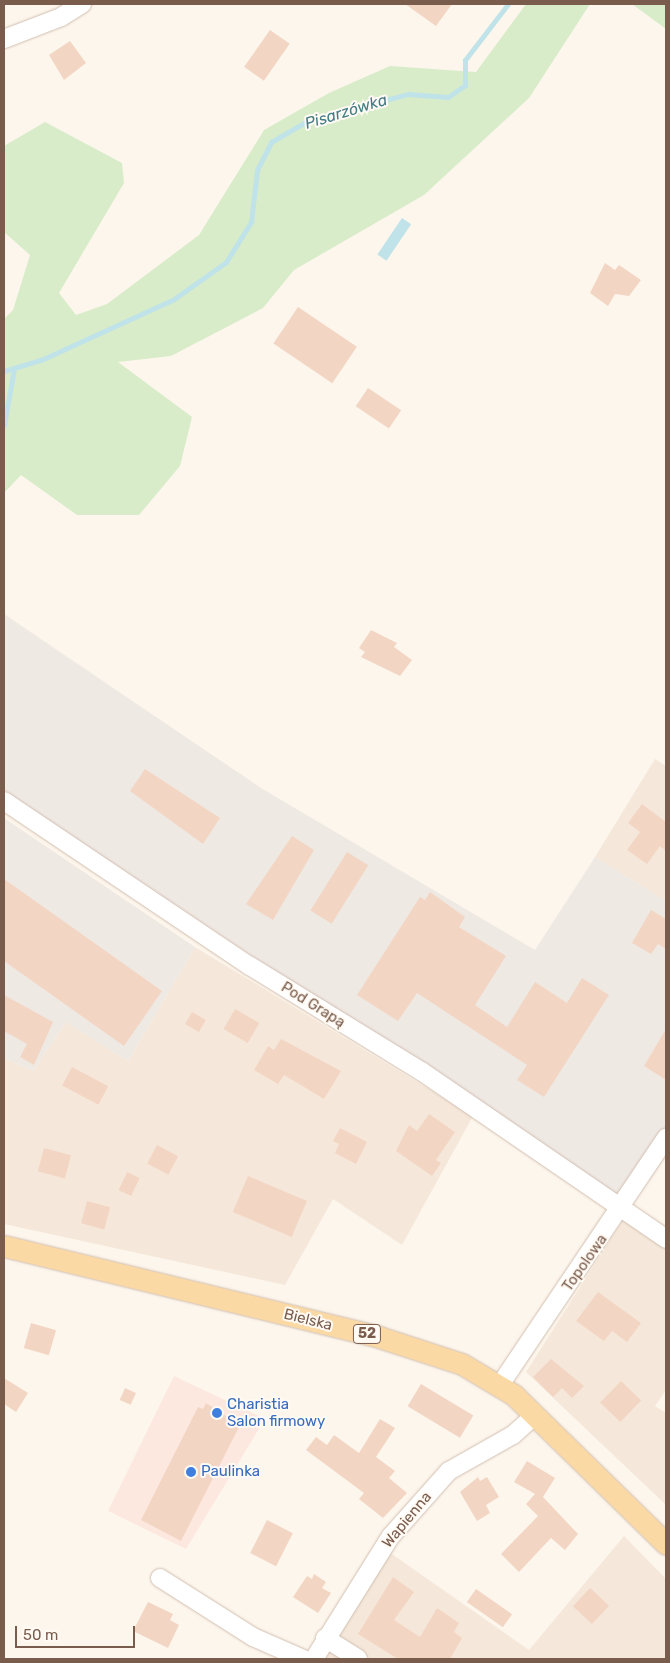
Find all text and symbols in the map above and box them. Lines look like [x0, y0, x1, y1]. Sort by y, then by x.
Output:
water label: Pisarzówka [302, 90, 390, 134]
street label: Pod Grapą [278, 978, 348, 1032]
street label: Topolowa [559, 1231, 611, 1295]
street label: Bielska [282, 1305, 334, 1335]
road number: 52 [352, 1322, 382, 1346]
place label: Charistia Salon firmowy [227, 1395, 326, 1430]
marker: Charistia Salon firmowy [211, 1407, 223, 1419]
place label: Paulinka [201, 1463, 260, 1481]
marker: Paulinka [185, 1466, 197, 1478]
street label: Wapienna [378, 1488, 436, 1552]
scale bar [18, 1616, 138, 1648]
text: 50 m [23, 1626, 58, 1644]

